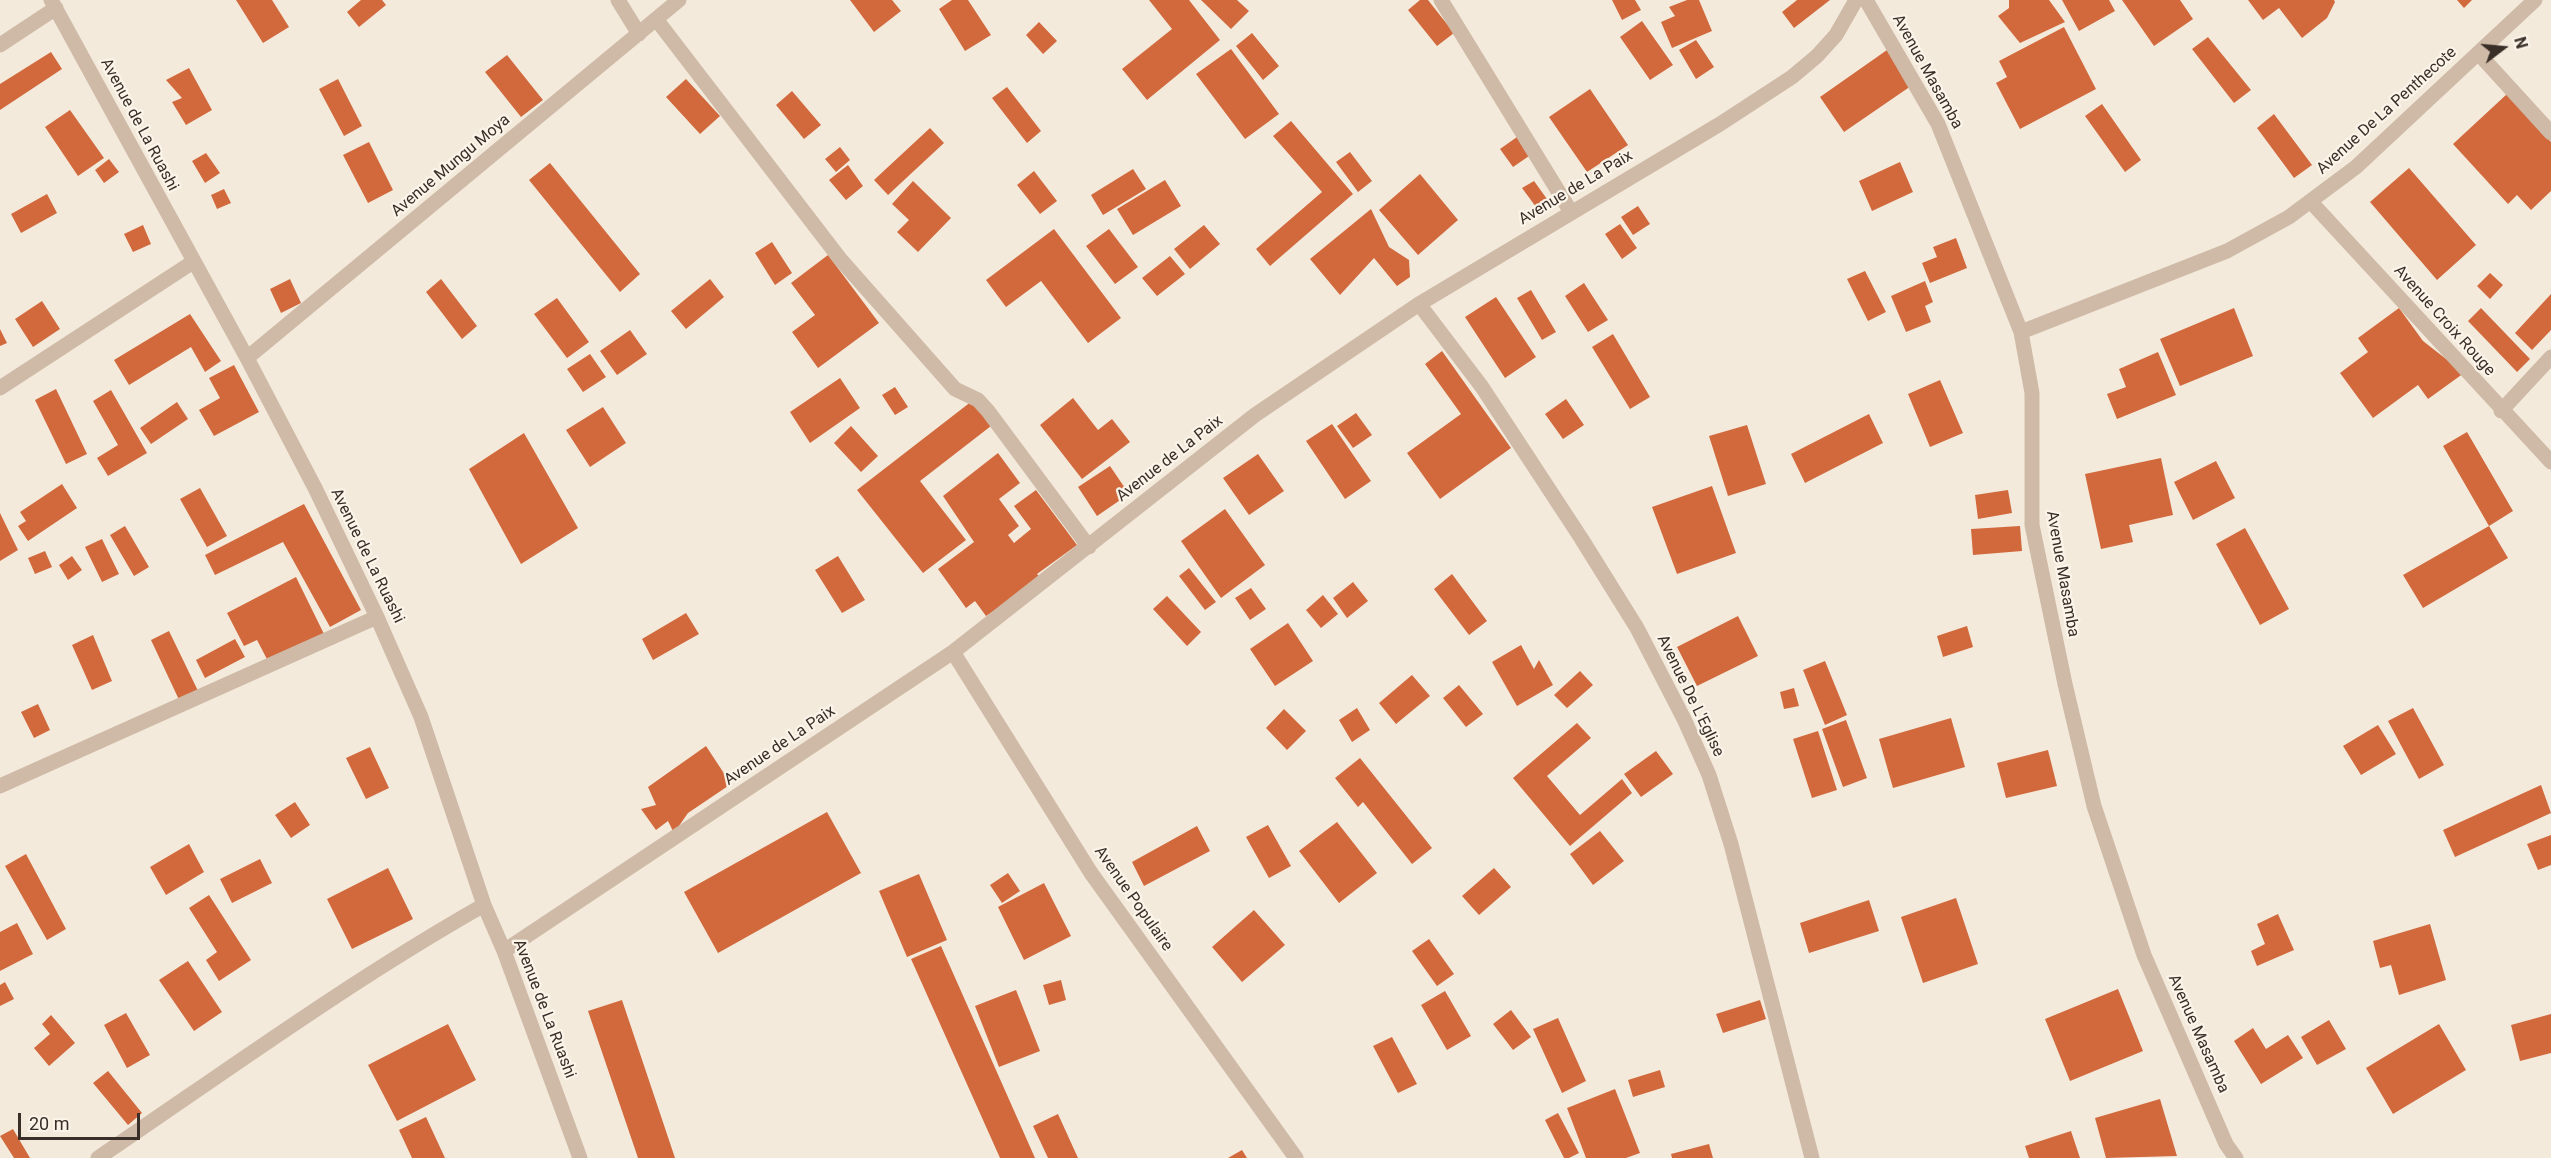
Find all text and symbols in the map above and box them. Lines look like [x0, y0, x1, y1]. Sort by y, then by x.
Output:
street label: Avenue Masamba [1888, 12, 1966, 132]
north arrow [2473, 18, 2533, 78]
text: N [2510, 35, 2531, 51]
street label: Avenue De La Penthecote [2313, 43, 2461, 179]
street label: Avenue de La Ruashi [96, 55, 182, 195]
street label: Avenue Mungu Moya [388, 111, 514, 221]
street label: Avenue de La Paix [1516, 146, 1636, 230]
street label: Avenue Croix Rouge [2389, 262, 2499, 380]
street label: Avenue de La Paix [1113, 412, 1227, 506]
street label: Avenue de La Ruashi [326, 486, 408, 626]
street label: Avenue Masamba [2041, 509, 2083, 639]
street label: Avenue De L'Eglise [1652, 632, 1728, 760]
street label: Avenue de La Paix [721, 702, 839, 790]
street label: Avenue Populaire [1090, 843, 1176, 955]
street label: Avenue de La Ruashi [509, 937, 579, 1081]
street label: Avenue Masamba [2163, 972, 2233, 1096]
scale bar [21, 1101, 142, 1139]
text: 20 m [29, 1113, 69, 1134]

